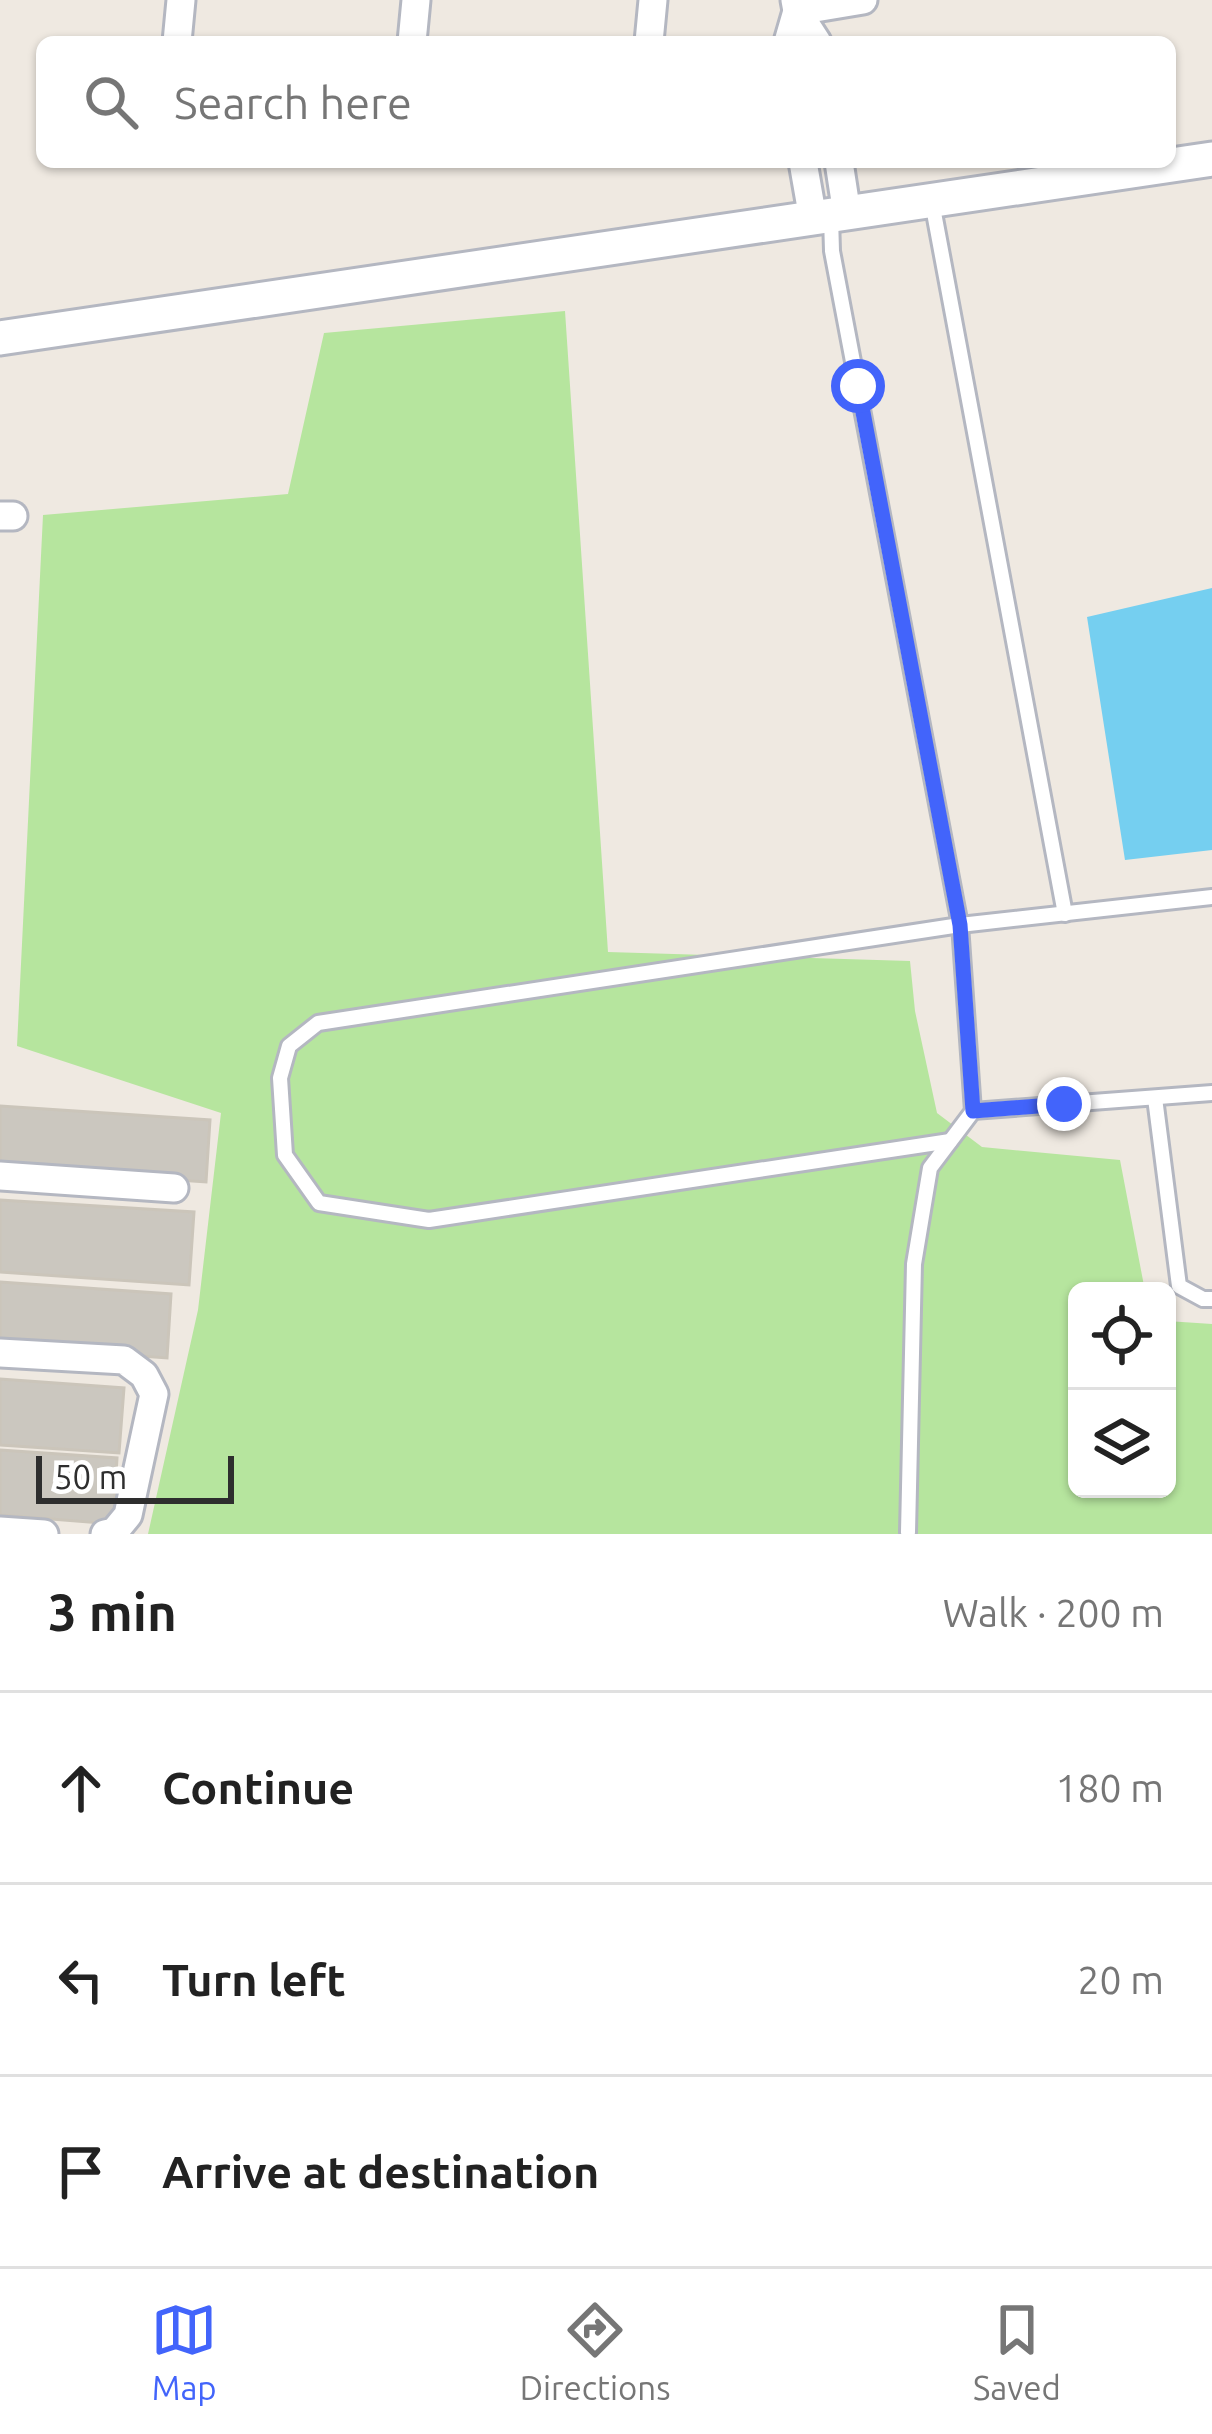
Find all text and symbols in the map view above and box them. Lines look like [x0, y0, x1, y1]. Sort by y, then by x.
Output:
search box [36, 36, 1176, 168]
icon: search [78, 69, 144, 135]
text: Search here [174, 77, 412, 128]
route start [831, 359, 885, 413]
route end [1037, 1077, 1091, 1131]
map controls [1068, 1282, 1176, 1498]
button: locate [1068, 1282, 1176, 1390]
button: layers [1068, 1390, 1176, 1498]
scale bar [36, 1450, 234, 1503]
text: 50 m [54, 1458, 127, 1495]
text: 3 min [48, 1583, 177, 1641]
text: Walk · 200 m [943, 1591, 1164, 1634]
icon: ahead [48, 1755, 114, 1821]
text: Continue [162, 1762, 354, 1813]
text: 180 m [1055, 1766, 1164, 1809]
icon: left [48, 1947, 114, 2013]
text: Turn left [162, 1954, 346, 2005]
text: 20 m [1077, 1958, 1164, 2001]
icon: arrive [48, 2139, 114, 2205]
text: Arrive at destination [162, 2146, 599, 2197]
tab: Map [151, 2297, 217, 2406]
tab: Directions [520, 2297, 670, 2406]
tab: Saved [973, 2297, 1061, 2406]

